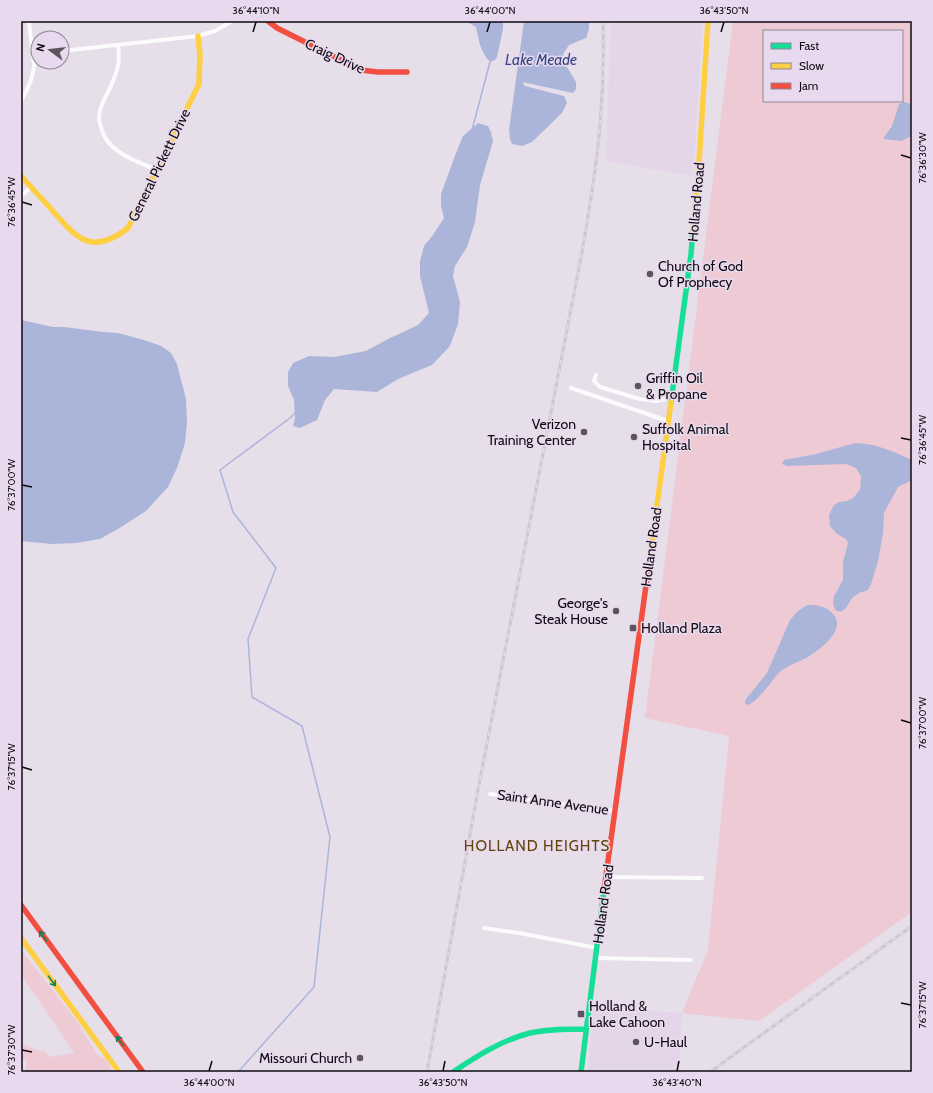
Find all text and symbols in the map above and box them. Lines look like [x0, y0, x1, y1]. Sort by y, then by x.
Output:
text: 36°44'10"N [232, 4, 280, 17]
text: 36°44'00"N [464, 4, 516, 17]
text: 36°43'50"N [699, 4, 749, 17]
north arrow [30, 30, 70, 70]
legend [763, 30, 903, 102]
street label: Craig Drive [302, 34, 368, 78]
text: Fast [799, 38, 819, 53]
text: N [33, 42, 48, 53]
water label: Lake Meade [505, 51, 577, 69]
text: Slow [799, 58, 824, 73]
text: Jam [798, 78, 818, 93]
street label: General Pickett Drive [124, 106, 194, 224]
text: 76°36'30"W [916, 132, 929, 184]
street label: Holland Road [684, 161, 708, 243]
text: 76°36'45"W [5, 177, 18, 227]
place label: Church of God Of Prophecy [658, 257, 743, 291]
marker: Church of God Of Prophecy [645, 269, 655, 279]
place label: Griffin Oil & Propane [646, 369, 707, 403]
marker: Griffin Oil & Propane [633, 381, 643, 391]
place label: Verizon Training Center [487, 415, 577, 449]
text: 76°36'45"W [916, 415, 929, 465]
place label: Suffolk Animal Hospital [642, 420, 729, 454]
marker: Verizon Training Center [579, 427, 589, 437]
marker: Suffolk Animal Hospital [629, 432, 639, 442]
text: 76°37'00"W [5, 458, 18, 511]
street label: Holland Road [637, 506, 665, 588]
place label: George's Steak House [534, 594, 608, 628]
marker: George's Steak House [611, 606, 621, 616]
place label: Holland Plaza [641, 619, 722, 637]
marker: Holland Plaza [628, 623, 638, 633]
text: 76°37'00"W [916, 696, 929, 749]
text: 76°37'15"W [5, 743, 18, 790]
street label: Saint Anne Avenue [496, 785, 610, 819]
district label: HOLLAND HEIGHTS [464, 837, 610, 855]
street label: Holland Road [589, 863, 617, 945]
one-way arrow [39, 930, 47, 941]
one-way arrow [48, 975, 57, 986]
text: 76°37'15"W [916, 981, 929, 1028]
place label: Holland & Lake Cahoon [589, 997, 665, 1031]
marker: Holland & Lake Cahoon [576, 1009, 586, 1019]
text: 76°37'30"W [5, 1024, 18, 1075]
place label: U-Haul [644, 1033, 688, 1051]
one-way arrow [116, 1035, 124, 1046]
marker: U-Haul [631, 1037, 641, 1047]
place label: Missouri Church [259, 1049, 352, 1067]
marker: Missouri Church [355, 1053, 365, 1063]
text: 36°44'00"N [183, 1076, 235, 1089]
text: 36°43'50"N [418, 1076, 468, 1089]
text: 36°43'40"N [652, 1076, 702, 1089]

